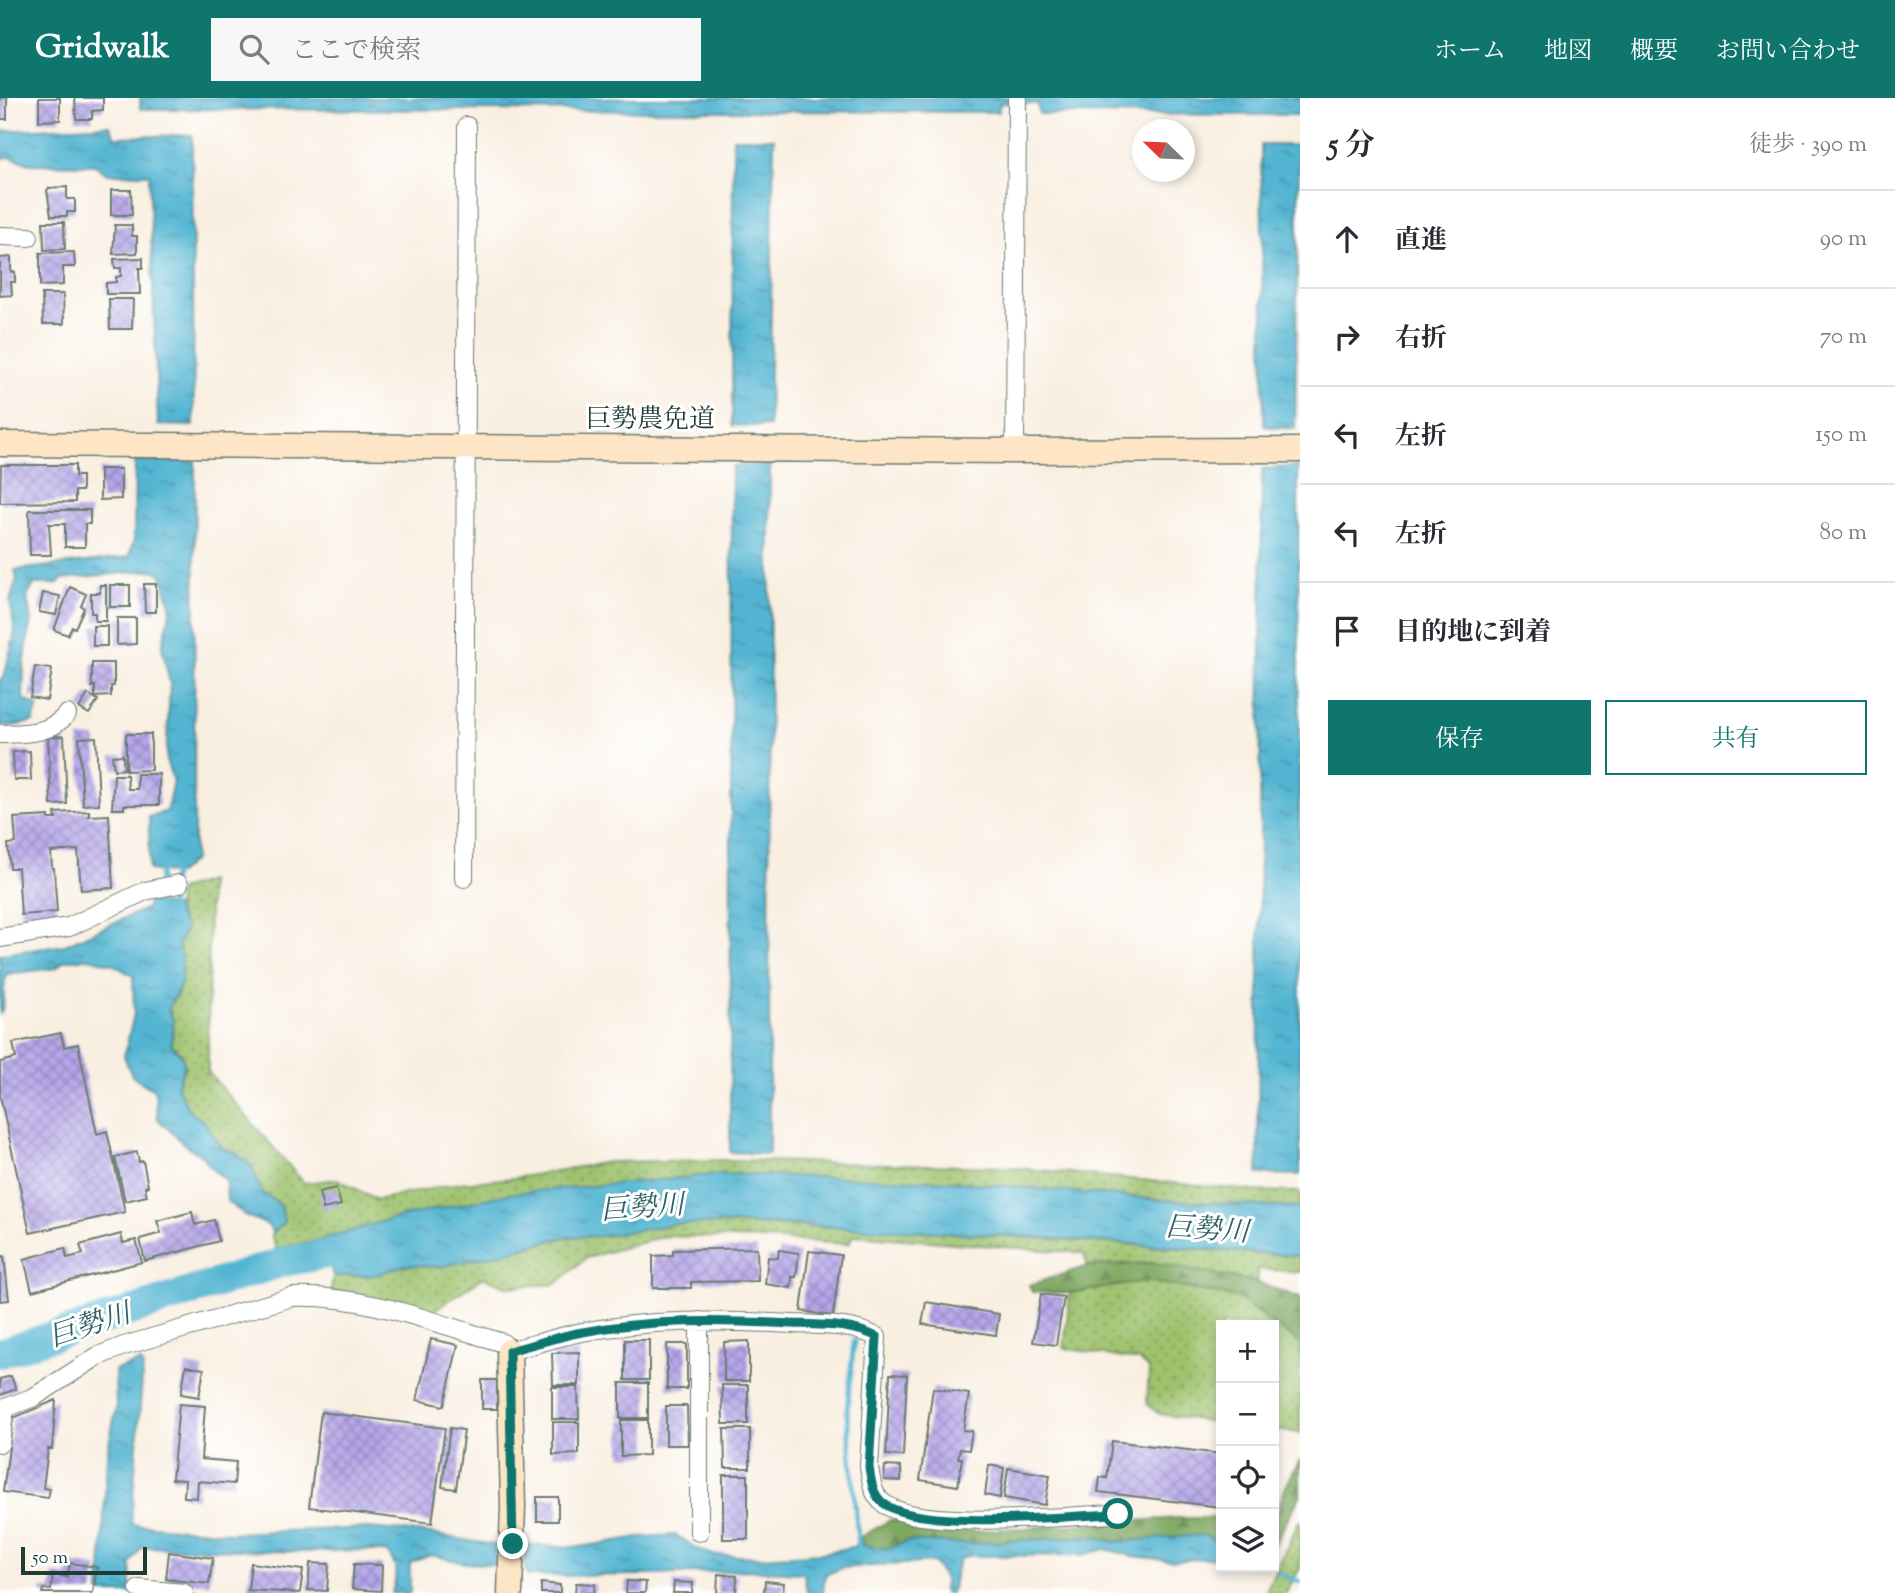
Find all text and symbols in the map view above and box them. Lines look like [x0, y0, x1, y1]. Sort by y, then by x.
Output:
search box [211, 18, 701, 81]
text: Gridwalk [35, 25, 169, 73]
icon: search [235, 30, 273, 68]
text: ここで検索 [291, 33, 421, 70]
text: ホーム [1434, 35, 1506, 69]
text: 地図 [1544, 35, 1592, 69]
text: 概要 [1630, 35, 1678, 69]
text: お問い合わせ [1716, 35, 1860, 69]
north arrow [1132, 119, 1195, 182]
text: 5 分 [1328, 125, 1375, 168]
text: 徒歩 · 390 m [1749, 129, 1867, 162]
icon: ahead [1328, 220, 1366, 258]
text: 直進 [1395, 223, 1447, 260]
text: 90 m [1820, 223, 1867, 256]
icon: right [1328, 318, 1366, 356]
text: 右折 [1395, 321, 1447, 358]
text: 70 m [1820, 321, 1867, 354]
street label: 巨勢農免道 [585, 402, 715, 439]
icon: left [1328, 416, 1366, 454]
text: 左折 [1395, 419, 1447, 456]
text: 150 m [1815, 419, 1867, 452]
icon: left [1328, 514, 1366, 552]
text: 左折 [1395, 517, 1447, 554]
text: 80 m [1819, 517, 1867, 550]
icon: arrive [1328, 612, 1366, 650]
text: 目的地に到着 [1395, 615, 1551, 652]
button: 保存 [1328, 700, 1591, 775]
button: 共有 [1605, 700, 1867, 775]
water label: 巨勢川 [599, 1186, 688, 1232]
water label: 巨勢川 [1163, 1208, 1253, 1254]
water label: 巨勢川 [44, 1294, 139, 1359]
map controls [1216, 1320, 1279, 1572]
button: + [1216, 1320, 1279, 1383]
button: − [1216, 1383, 1279, 1446]
button: locate [1216, 1446, 1279, 1509]
route start [1102, 1498, 1133, 1529]
button: layers [1216, 1509, 1279, 1572]
route end [497, 1528, 528, 1559]
scale bar [21, 1544, 147, 1576]
text: 50 m [32, 1545, 68, 1572]

